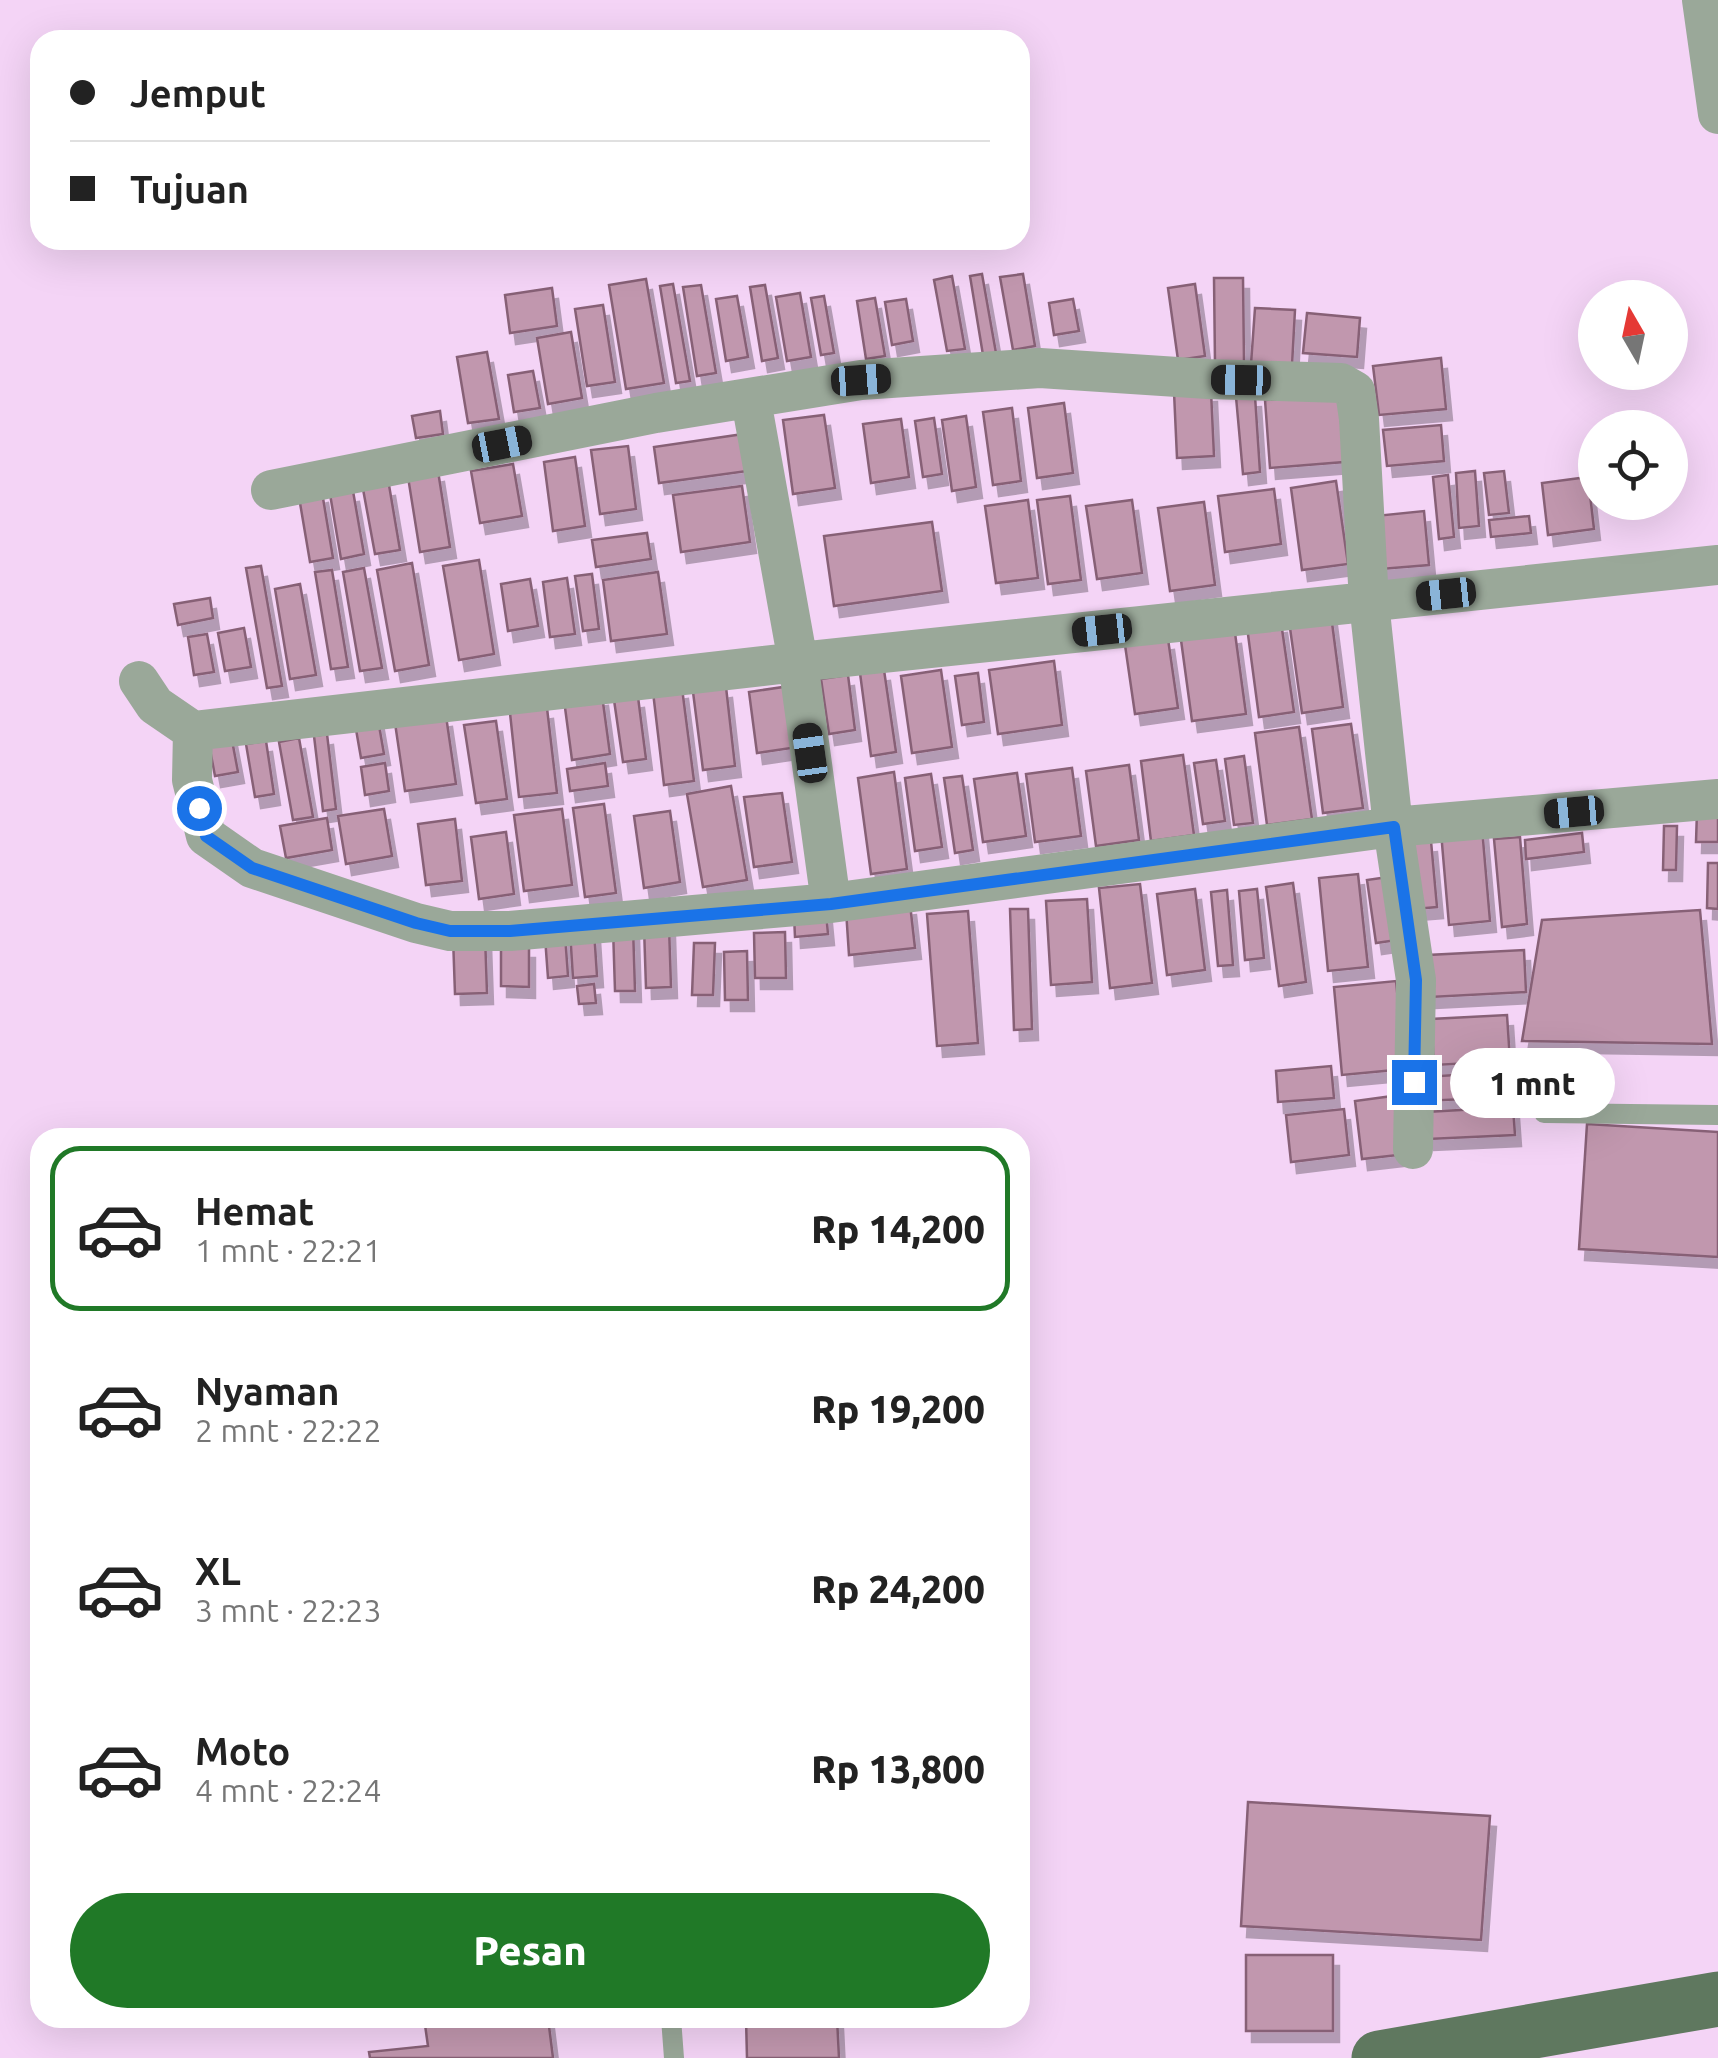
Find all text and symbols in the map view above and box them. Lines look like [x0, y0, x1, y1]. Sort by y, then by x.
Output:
text: Jemput [130, 72, 266, 114]
text: Tujuan [130, 168, 249, 210]
north arrow [1578, 280, 1688, 390]
map controls [1578, 280, 1688, 520]
car [830, 363, 892, 397]
car [1211, 364, 1271, 396]
button: locate [1578, 410, 1688, 520]
car [470, 424, 534, 464]
car [1415, 576, 1477, 612]
car [1071, 612, 1133, 648]
car [791, 721, 829, 785]
route start [177, 786, 222, 831]
car [1543, 794, 1605, 830]
callout: 1 mnt [1449, 1047, 1614, 1117]
route end [1392, 1060, 1437, 1105]
text: 1 mnt [1489, 1065, 1576, 1101]
icon: car [75, 1184, 165, 1274]
text: Hemat [195, 1190, 314, 1232]
text: Rp 14,200 [811, 1208, 985, 1250]
text: 1 mnt · 22:21 [195, 1232, 381, 1268]
icon: car [75, 1364, 165, 1454]
text: Nyaman [195, 1370, 340, 1412]
text: Rp 19,200 [811, 1388, 985, 1430]
text: 2 mnt · 22:22 [195, 1412, 381, 1448]
icon: car [75, 1544, 165, 1634]
text: XL [195, 1550, 241, 1592]
text: Rp 24,200 [811, 1568, 985, 1610]
text: 3 mnt · 22:23 [195, 1592, 381, 1628]
icon: car [75, 1724, 165, 1814]
text: Moto [195, 1730, 290, 1772]
text: Rp 13,800 [811, 1748, 985, 1790]
text: 4 mnt · 22:24 [195, 1772, 381, 1808]
button: Pesan [70, 1893, 990, 2008]

